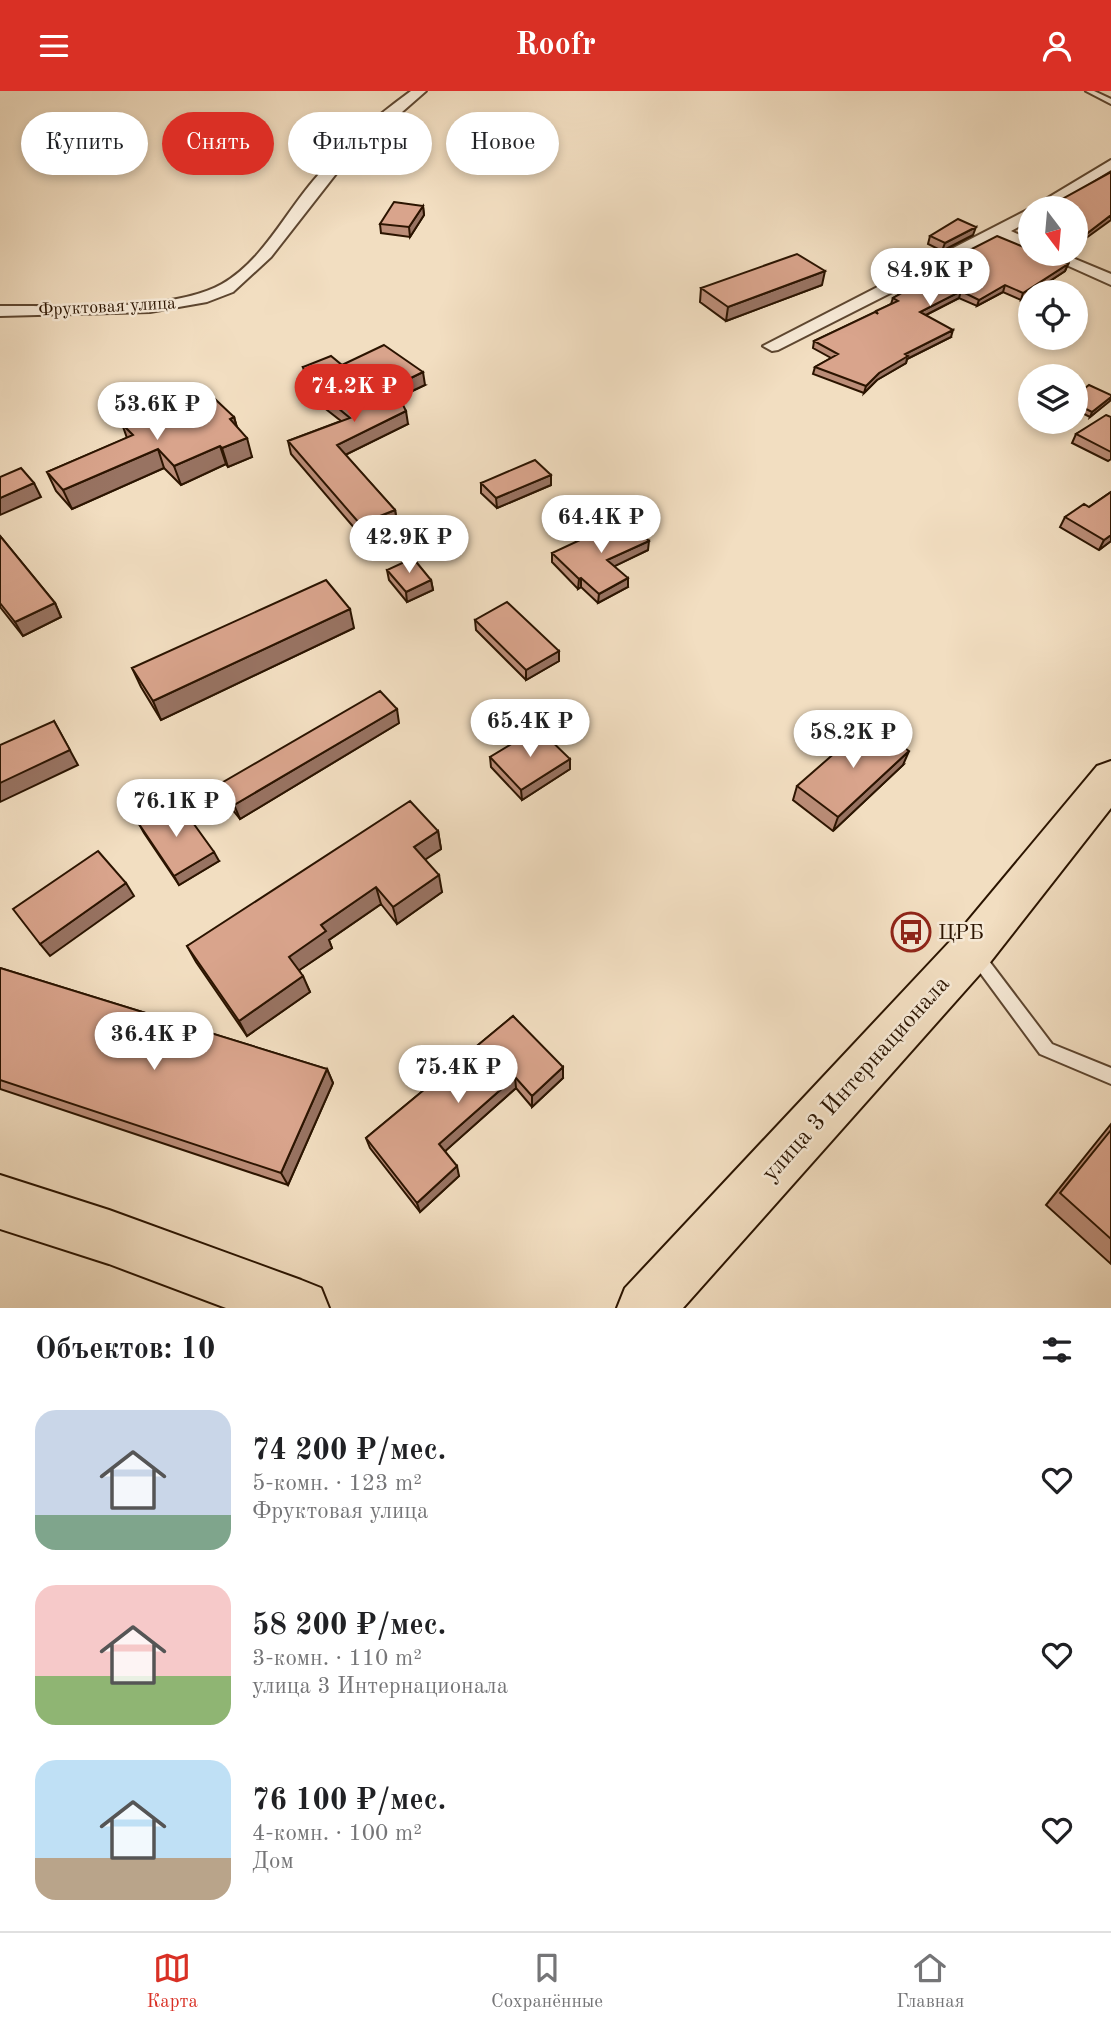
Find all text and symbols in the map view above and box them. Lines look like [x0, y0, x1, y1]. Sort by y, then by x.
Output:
icon: menu [35, 27, 73, 65]
icon: person [1038, 27, 1076, 65]
text: Roofr [515, 30, 596, 62]
chip: Купить [21, 112, 148, 175]
chip: Снять [162, 112, 274, 175]
chip: Фильтры [288, 112, 432, 175]
chip: Новое [446, 112, 559, 175]
north arrow [1018, 196, 1088, 266]
map controls [1018, 196, 1088, 434]
pin: 84.9K ₽ [865, 249, 995, 308]
text: 84.9K ₽ [887, 259, 973, 282]
button: locate [1018, 280, 1088, 350]
street label: Фруктовая улица [38, 294, 177, 320]
button: layers [1018, 364, 1088, 434]
pin: 74.2K ₽ [289, 365, 419, 424]
text: 74.2K ₽ [311, 375, 397, 398]
pin: 53.6K ₽ [92, 383, 222, 442]
text: 53.6K ₽ [114, 393, 200, 416]
pin: 64.4K ₽ [536, 496, 666, 555]
text: 64.4K ₽ [558, 506, 644, 529]
pin: 42.9K ₽ [344, 515, 474, 575]
text: 42.9K ₽ [366, 526, 452, 549]
pin: 65.4K ₽ [465, 699, 595, 759]
text: 65.4K ₽ [487, 710, 573, 733]
pin: 58.2K ₽ [788, 711, 918, 770]
text: 58.2K ₽ [810, 721, 896, 744]
pin: 76.1K ₽ [111, 779, 241, 839]
text: 76.1K ₽ [133, 790, 219, 813]
bus stop icon: ЦРБ [890, 911, 932, 953]
place label: ЦРБ [938, 923, 984, 944]
street label: улица 3 Интернационала [758, 972, 955, 1187]
pin: 36.4K ₽ [89, 1013, 219, 1072]
text: 36.4K ₽ [111, 1023, 197, 1046]
pin: 75.4K ₽ [393, 1045, 523, 1105]
text: 75.4K ₽ [415, 1056, 501, 1079]
icon: filters [1038, 1331, 1076, 1369]
text: Объектов: 10 [35, 1335, 215, 1365]
text: 74 200 ₽/мес. [252, 1436, 446, 1466]
icon: home [91, 1438, 175, 1522]
icon: heart [1038, 1461, 1076, 1499]
text: 5-комн. · 123 m² [252, 1472, 422, 1495]
text: Фруктовая улица [252, 1500, 428, 1523]
text: 58 200 ₽/мес. [252, 1611, 446, 1641]
icon: home [91, 1613, 175, 1697]
icon: heart [1038, 1636, 1076, 1674]
text: 3-комн. · 110 m² [252, 1647, 422, 1670]
text: улица 3 Интернационала [252, 1675, 508, 1698]
text: 76 100 ₽/мес. [252, 1786, 446, 1816]
icon: home [91, 1788, 175, 1872]
icon: heart [1038, 1811, 1076, 1849]
text: 4-комн. · 100 m² [252, 1822, 422, 1845]
text: Дом [252, 1850, 294, 1873]
tab: Карта [147, 1949, 198, 2014]
tab: Сохранённые [491, 1949, 603, 2014]
tab: Главная [896, 1949, 964, 2014]

